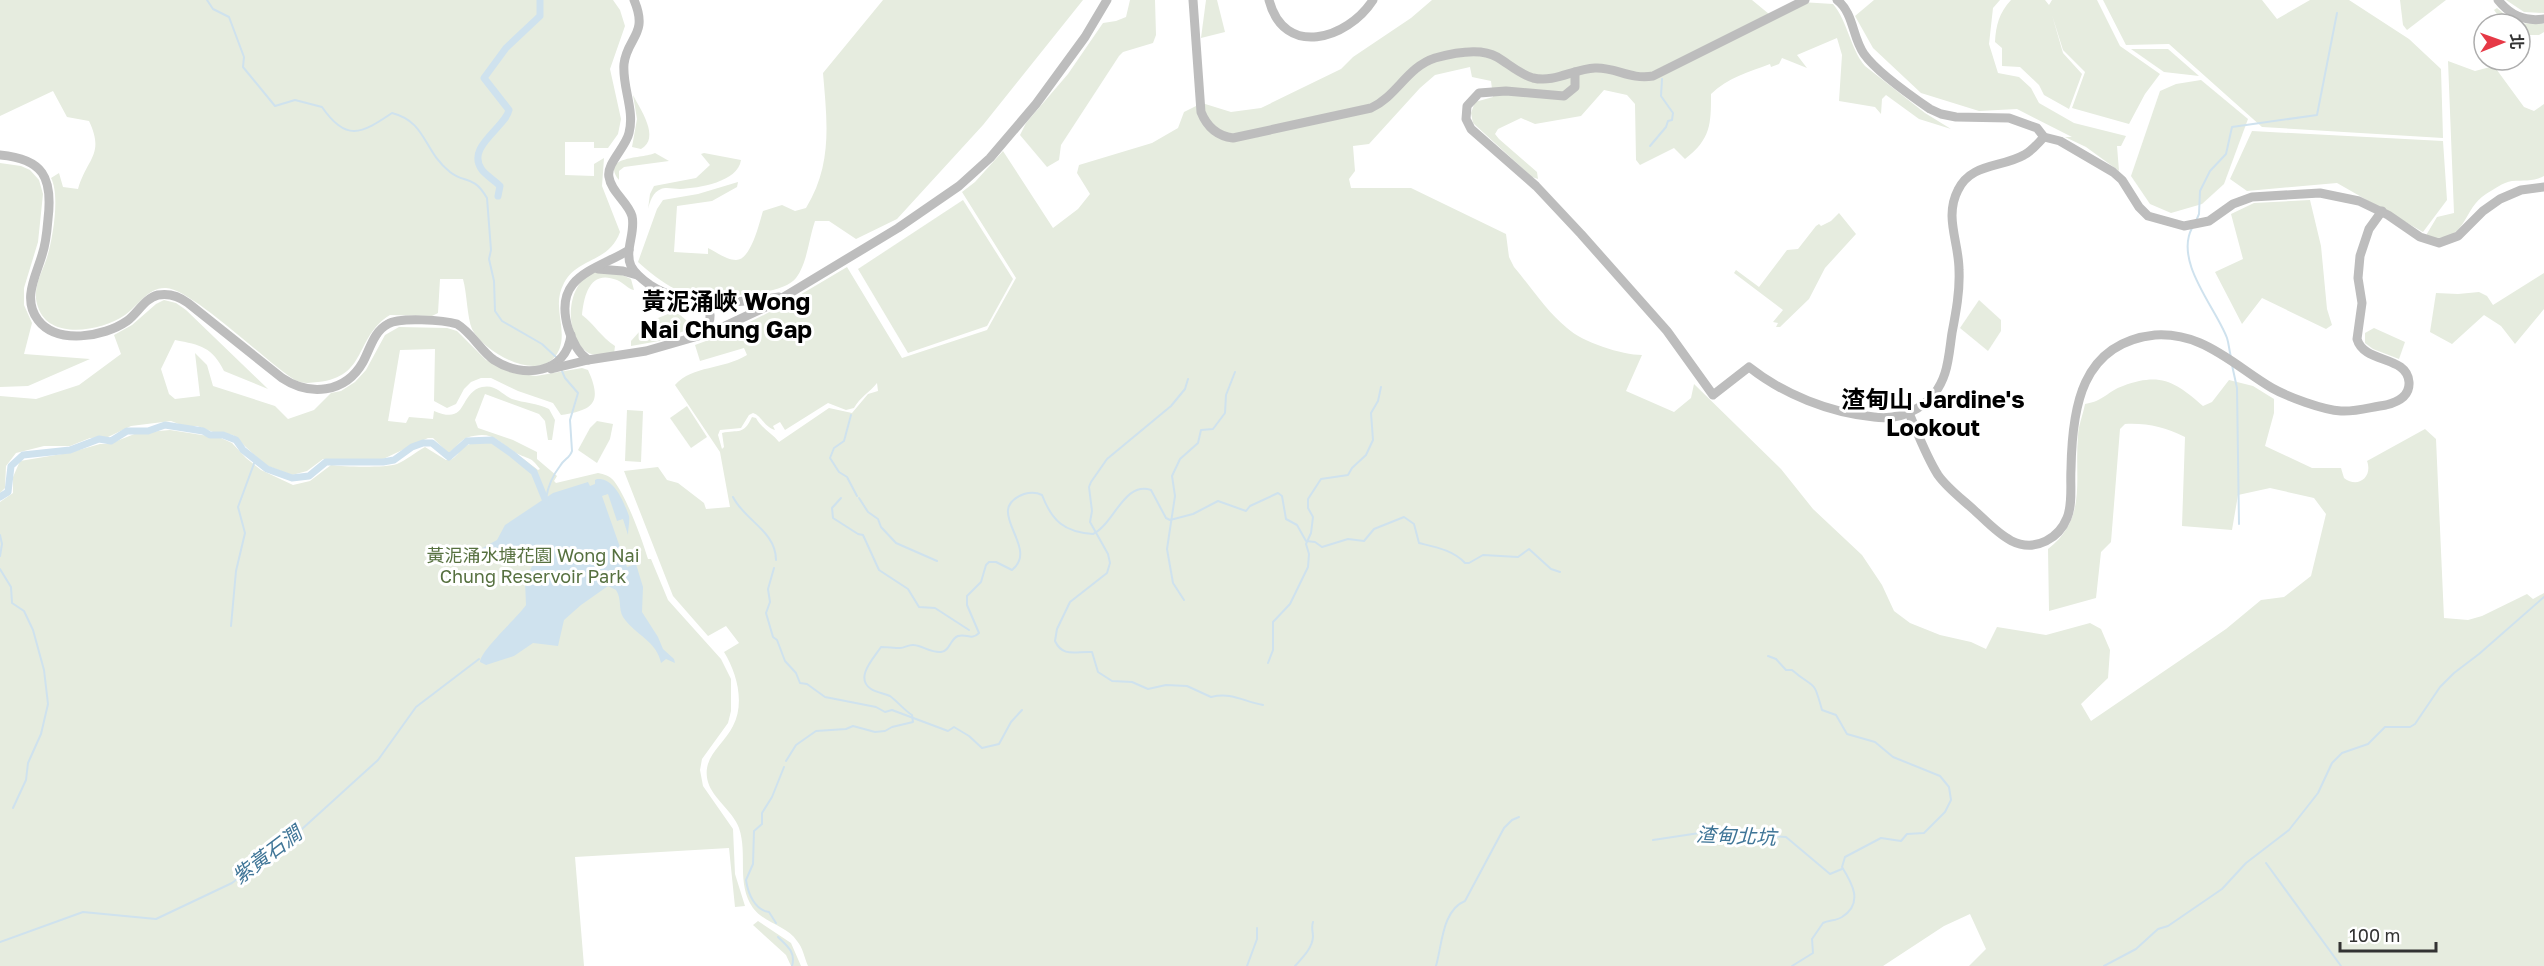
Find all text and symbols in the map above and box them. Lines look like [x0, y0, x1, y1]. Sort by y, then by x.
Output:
north arrow [2472, 12, 2532, 72]
text: 北 [2507, 34, 2527, 50]
district label: 黃泥涌峽 Wong Nai Chung Gap [640, 286, 812, 343]
district label: 渣甸山 Jardine's Lookout [1841, 384, 2025, 441]
park label: 黃泥涌水塘花園 Wong Nai Chung Reservoir Park [426, 544, 640, 587]
water label: 紫黃石澗 [227, 819, 308, 888]
water label: 渣甸北坑 [1696, 822, 1779, 848]
scale bar [2340, 915, 2436, 953]
text: 100 m [2349, 924, 2400, 946]

